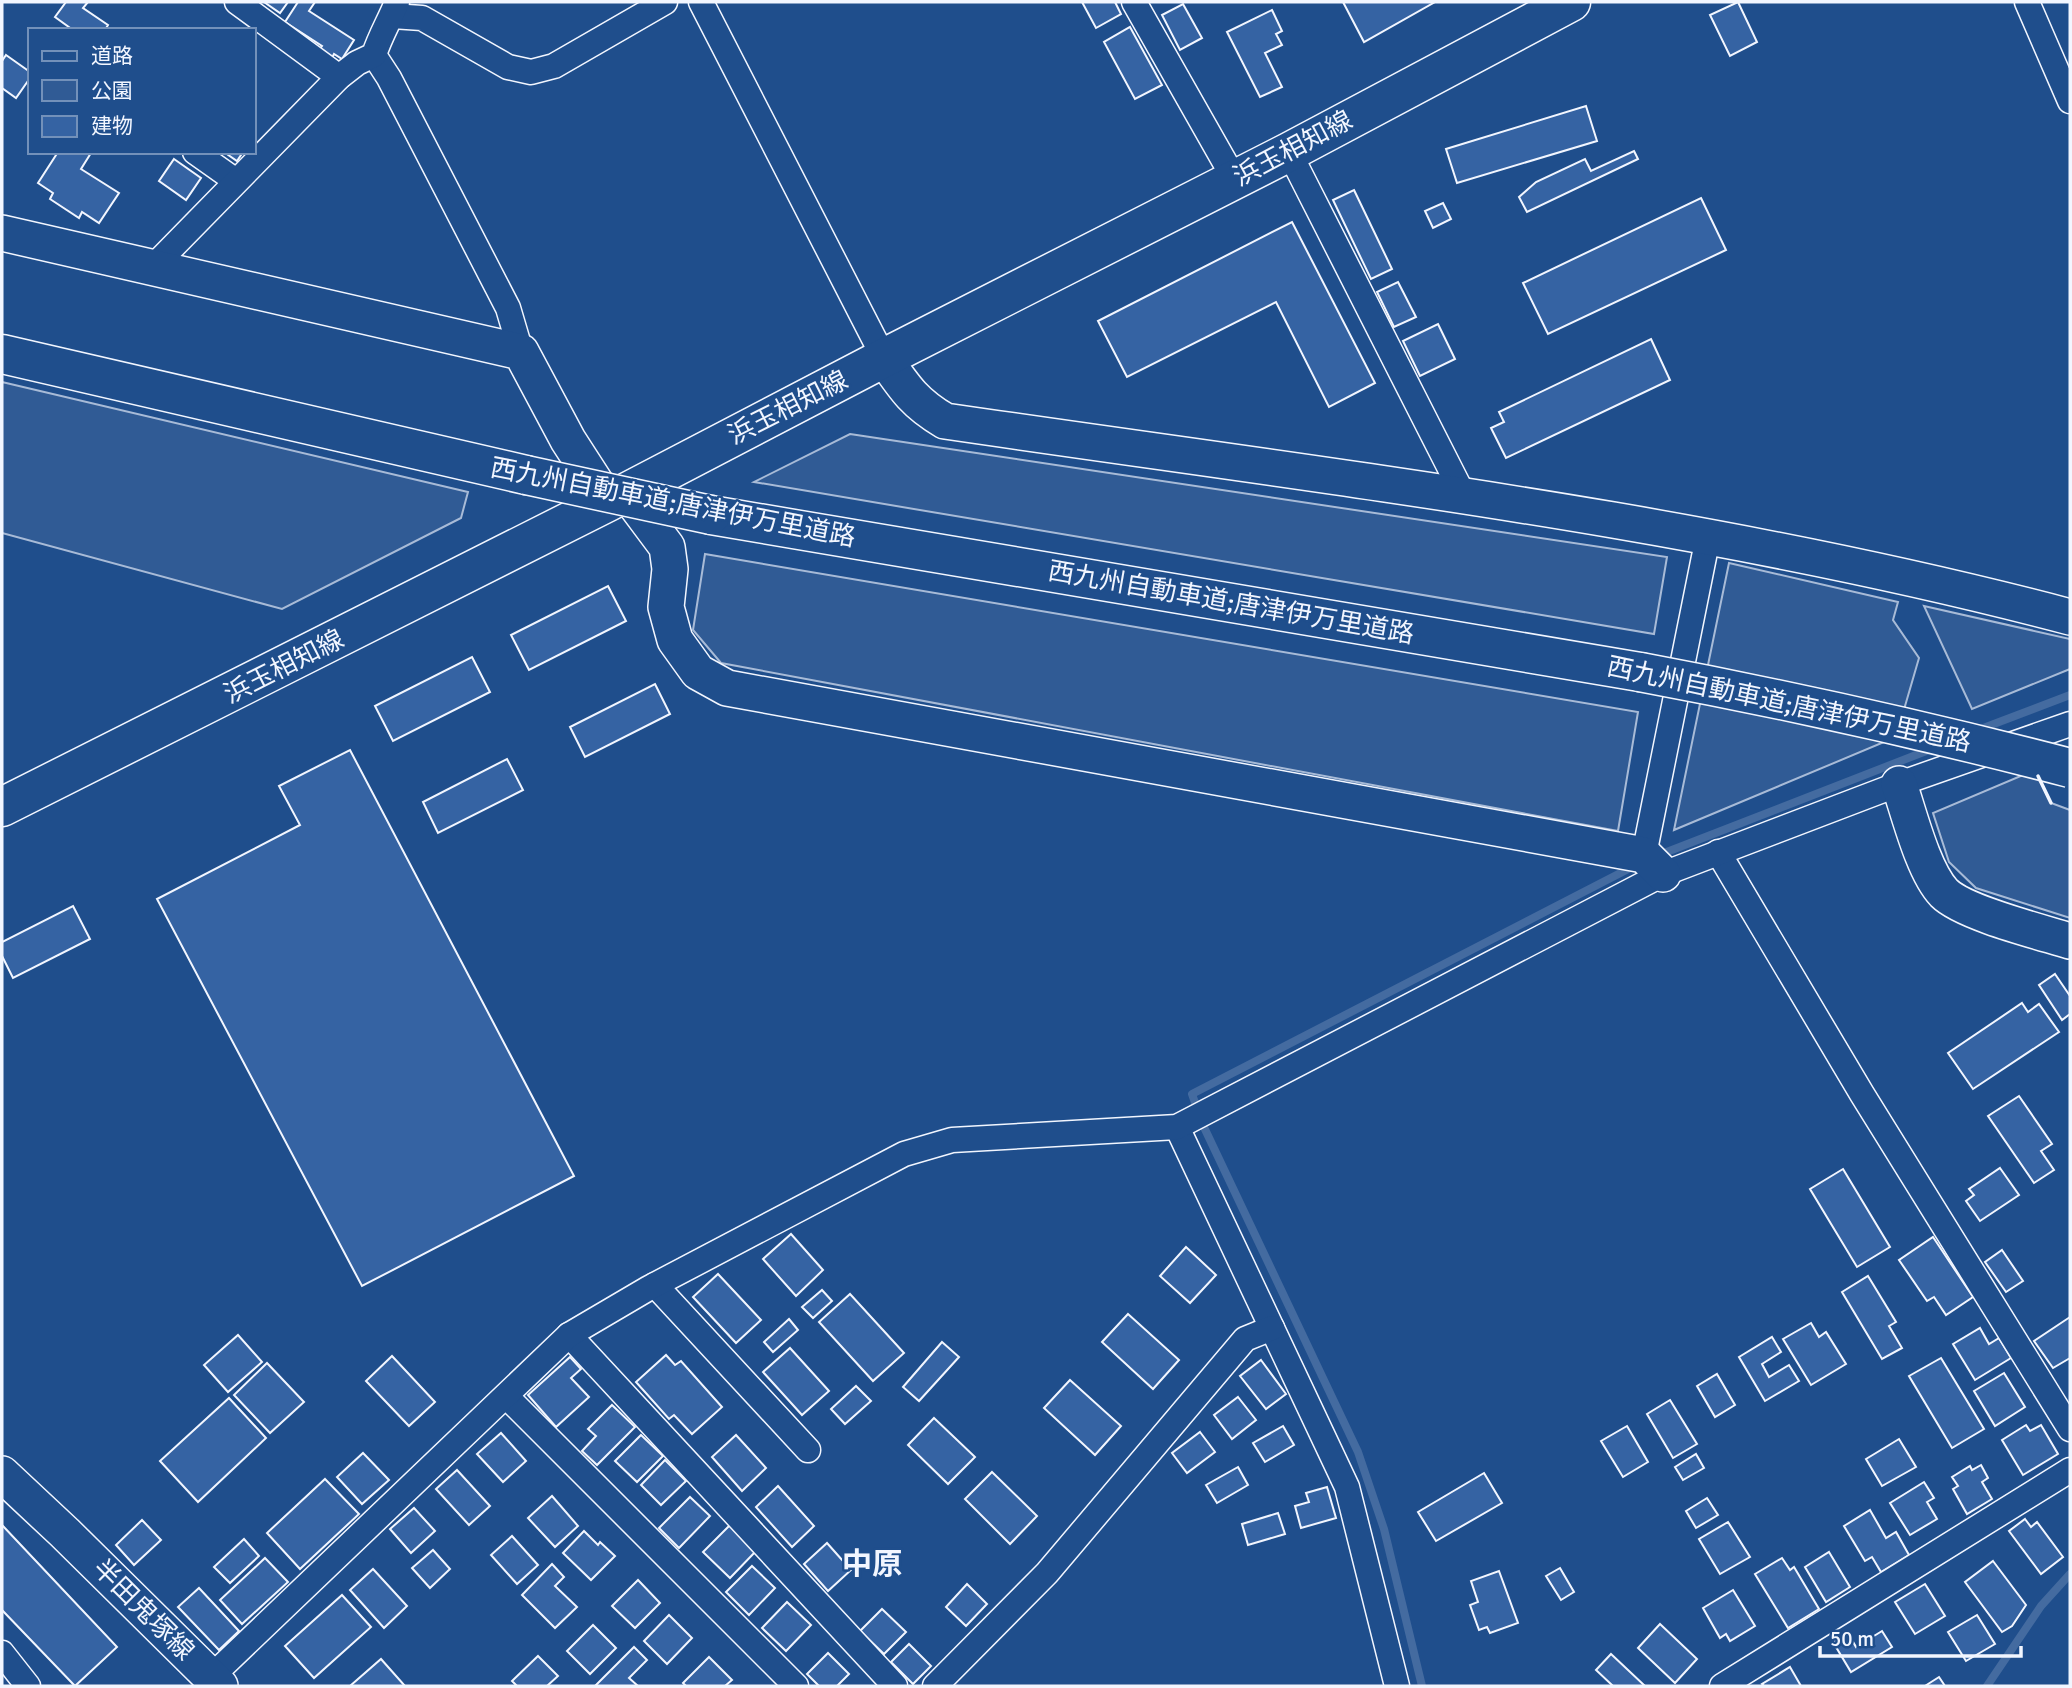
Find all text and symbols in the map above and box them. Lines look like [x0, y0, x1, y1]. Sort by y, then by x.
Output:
legend [28, 28, 256, 154]
text: 道路 [91, 43, 133, 69]
text: 公園 [91, 78, 133, 104]
street label: 浜玉相知線 [1228, 104, 1358, 194]
text: 建物 [91, 113, 133, 139]
street label: 浜玉相知線 [723, 364, 853, 452]
street label: 西九州自動車道;唐津伊万里道路 [488, 452, 858, 554]
street label: 西九州自動車道;唐津伊万里道路 [1045, 555, 1417, 651]
street label: 浜玉相知線 [219, 623, 349, 711]
street label: 西九州自動車道;唐津伊万里道路 [1604, 651, 1974, 759]
district label: 中原 [842, 1546, 902, 1583]
street label: 半田鬼塚線 [86, 1553, 200, 1667]
scale bar [1820, 1614, 2021, 1658]
text: 50 m [1830, 1626, 1874, 1652]

